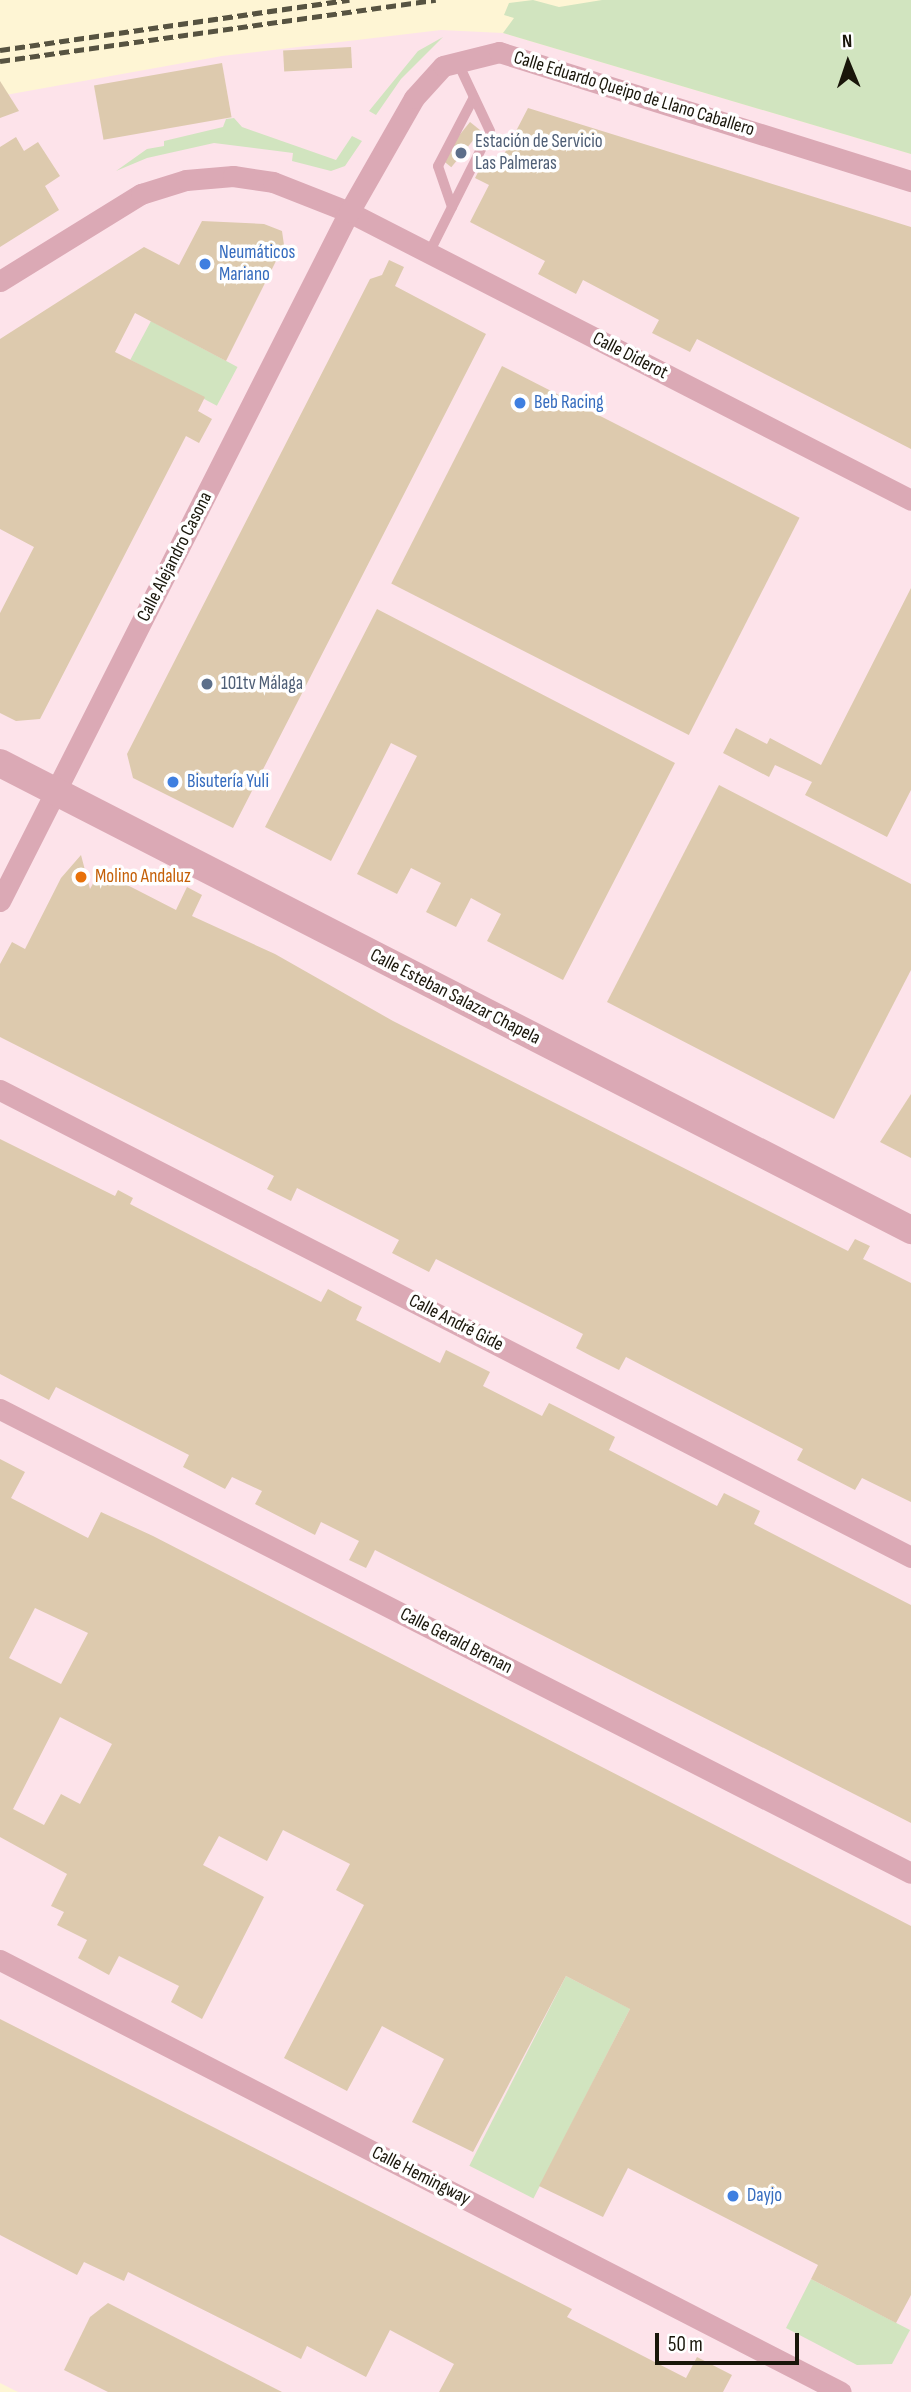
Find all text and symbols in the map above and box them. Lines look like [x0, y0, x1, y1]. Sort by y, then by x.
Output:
north arrow [813, 28, 883, 98]
text: N [842, 30, 853, 53]
street label: Calle Eduardo Queipo de Llano Caballero [511, 46, 757, 142]
place label: Estación de Servicio Las Palmeras [475, 131, 603, 175]
marker: Estación de Servicio Las Palmeras [453, 145, 469, 161]
place label: Neumáticos Mariano [219, 242, 295, 286]
marker: Neumáticos Mariano [197, 256, 213, 272]
street label: Calle Diderot [589, 327, 671, 385]
place label: Beb Racing [534, 392, 604, 414]
marker: Beb Racing [512, 395, 528, 411]
street label: Calle Alejandro Casona [132, 488, 218, 626]
place label: 101tv Málaga [221, 673, 303, 695]
marker: 101tv Málaga [199, 676, 215, 692]
place label: Bisutería Yuli [187, 771, 269, 793]
marker: Bisutería Yuli [165, 774, 181, 790]
place label: Molino Andaluz [95, 866, 191, 888]
marker: Molino Andaluz [73, 869, 89, 885]
street label: Calle Esteban Salazar Chapela [366, 944, 544, 1050]
street label: Calle André Gide [405, 1289, 507, 1357]
street label: Calle Gerald Brenan [396, 1603, 516, 1679]
street label: Calle Hemingway [368, 2141, 474, 2211]
place label: Dayjo [747, 2185, 782, 2207]
marker: Dayjo [725, 2188, 741, 2204]
scale bar [659, 2318, 802, 2362]
text: 50 m [668, 2332, 703, 2357]

